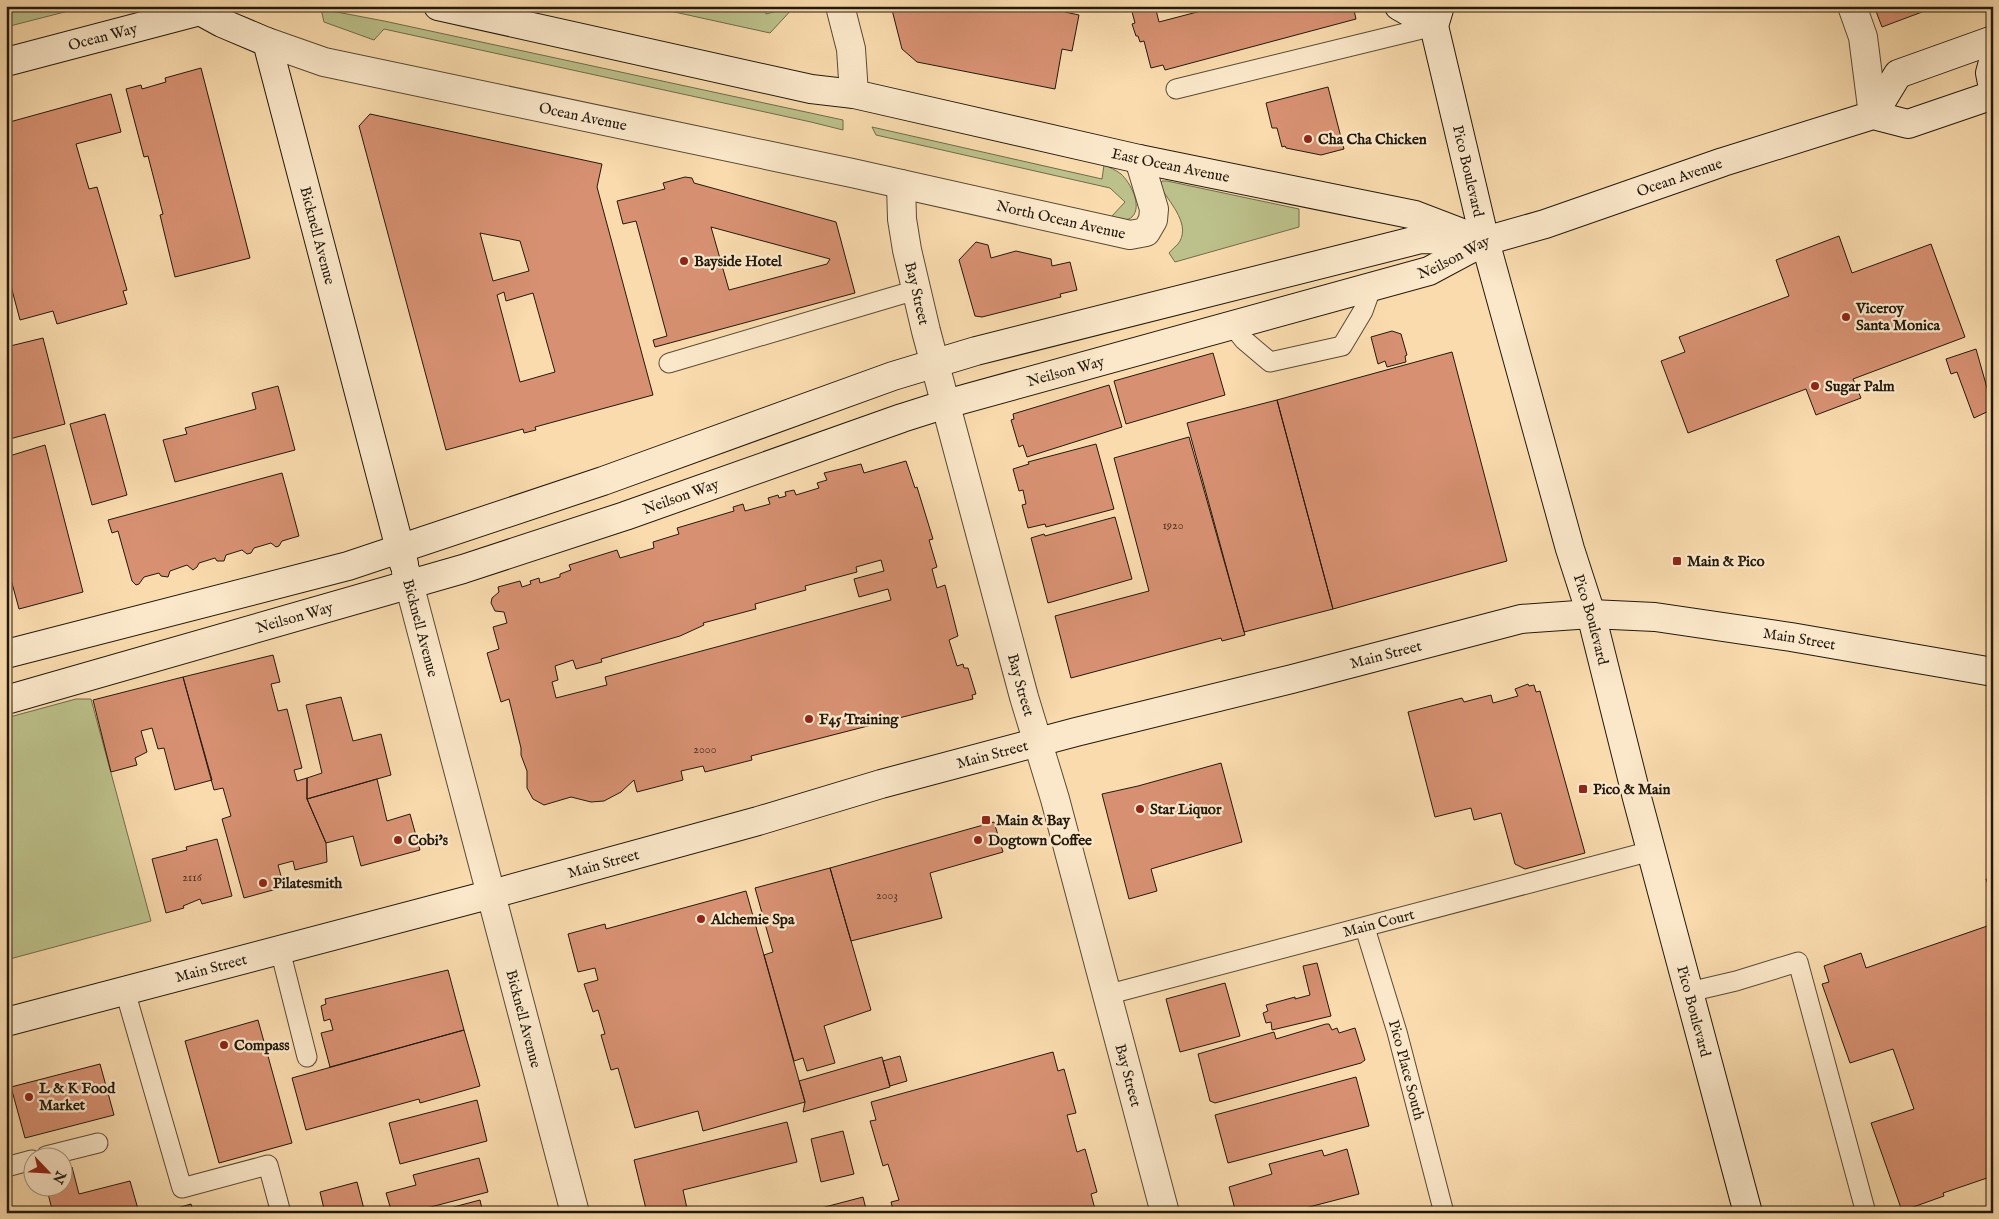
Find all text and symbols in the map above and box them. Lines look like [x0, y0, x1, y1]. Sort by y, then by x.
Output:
street label: Ocean Way [66, 18, 140, 55]
street label: Ocean Avenue [537, 98, 629, 135]
street label: Pico Boulevard [1448, 123, 1489, 220]
place label: Cha Cha Chicken [1318, 130, 1427, 149]
marker: Cha Cha Chicken [1302, 133, 1314, 145]
street label: East Ocean Avenue [1110, 144, 1231, 187]
street label: Ocean Avenue [1634, 153, 1725, 201]
street label: Bicknell Avenue [296, 184, 340, 287]
street label: North Ocean Avenue [994, 196, 1128, 243]
street label: Neilson Way [1415, 231, 1492, 283]
place label: Bayside Hotel [694, 252, 783, 271]
marker: Bayside Hotel [678, 255, 690, 267]
street label: Bay Street [901, 260, 934, 327]
place label: Viceroy Santa Monica [1855, 299, 1940, 335]
marker: Viceroy Santa Monica [1840, 311, 1852, 323]
street label: Neilson Way [1025, 351, 1107, 391]
place label: Sugar Palm [1825, 377, 1895, 396]
marker: Sugar Palm [1809, 380, 1821, 392]
street label: Neilson Way [640, 474, 722, 518]
house number: 1920 [1162, 518, 1184, 533]
place label: Main & Pico [1687, 552, 1765, 571]
marker: Main & Pico [1671, 555, 1683, 567]
street label: Pico Boulevard [1569, 572, 1613, 668]
street label: Bicknell Avenue [399, 577, 443, 679]
street label: Neilson Way [254, 597, 336, 637]
street label: Main Street [1762, 624, 1837, 654]
street label: Main Street [1348, 636, 1424, 673]
street label: Bay Street [1003, 651, 1039, 719]
place label: F45 Training [819, 710, 899, 729]
marker: F45 Training [803, 713, 815, 725]
street label: Main Street [954, 736, 1030, 773]
house number: 2000 [693, 742, 717, 757]
place label: Pico & Main [1593, 780, 1671, 799]
marker: Pico & Main [1577, 783, 1589, 795]
place label: Star Liquor [1150, 800, 1222, 819]
marker: Star Liquor [1134, 803, 1146, 815]
place label: Main & Bay [996, 811, 1071, 830]
marker: Main & Bay [980, 814, 992, 826]
place label: Cobi's [408, 831, 449, 850]
place label: Dogtown Coffee [988, 831, 1092, 850]
marker: Cobi's [392, 834, 404, 846]
marker: Dogtown Coffee [972, 834, 984, 846]
street label: Main Street [566, 845, 641, 882]
house number: 2116 [182, 870, 203, 885]
place label: Pilatesmith [273, 874, 343, 893]
marker: Pilatesmith [257, 877, 269, 889]
house number: 2003 [876, 888, 898, 903]
street label: Main Court [1341, 904, 1416, 941]
place label: Alchemie Spa [710, 910, 795, 929]
marker: Alchemie Spa [695, 913, 707, 925]
street label: Main Street [173, 949, 249, 987]
street label: Pico Boulevard [1673, 963, 1716, 1060]
street label: Bicknell Avenue [502, 968, 546, 1070]
street label: Pico Place South [1384, 1017, 1429, 1122]
place label: Compass [234, 1036, 290, 1055]
marker: Compass [218, 1039, 230, 1051]
street label: Bay Street [1111, 1042, 1146, 1109]
place label: L & K Food Market [39, 1079, 116, 1115]
marker: L & K Food Market [23, 1091, 35, 1103]
north arrow [22, 1146, 72, 1196]
text: N [48, 1167, 70, 1186]

